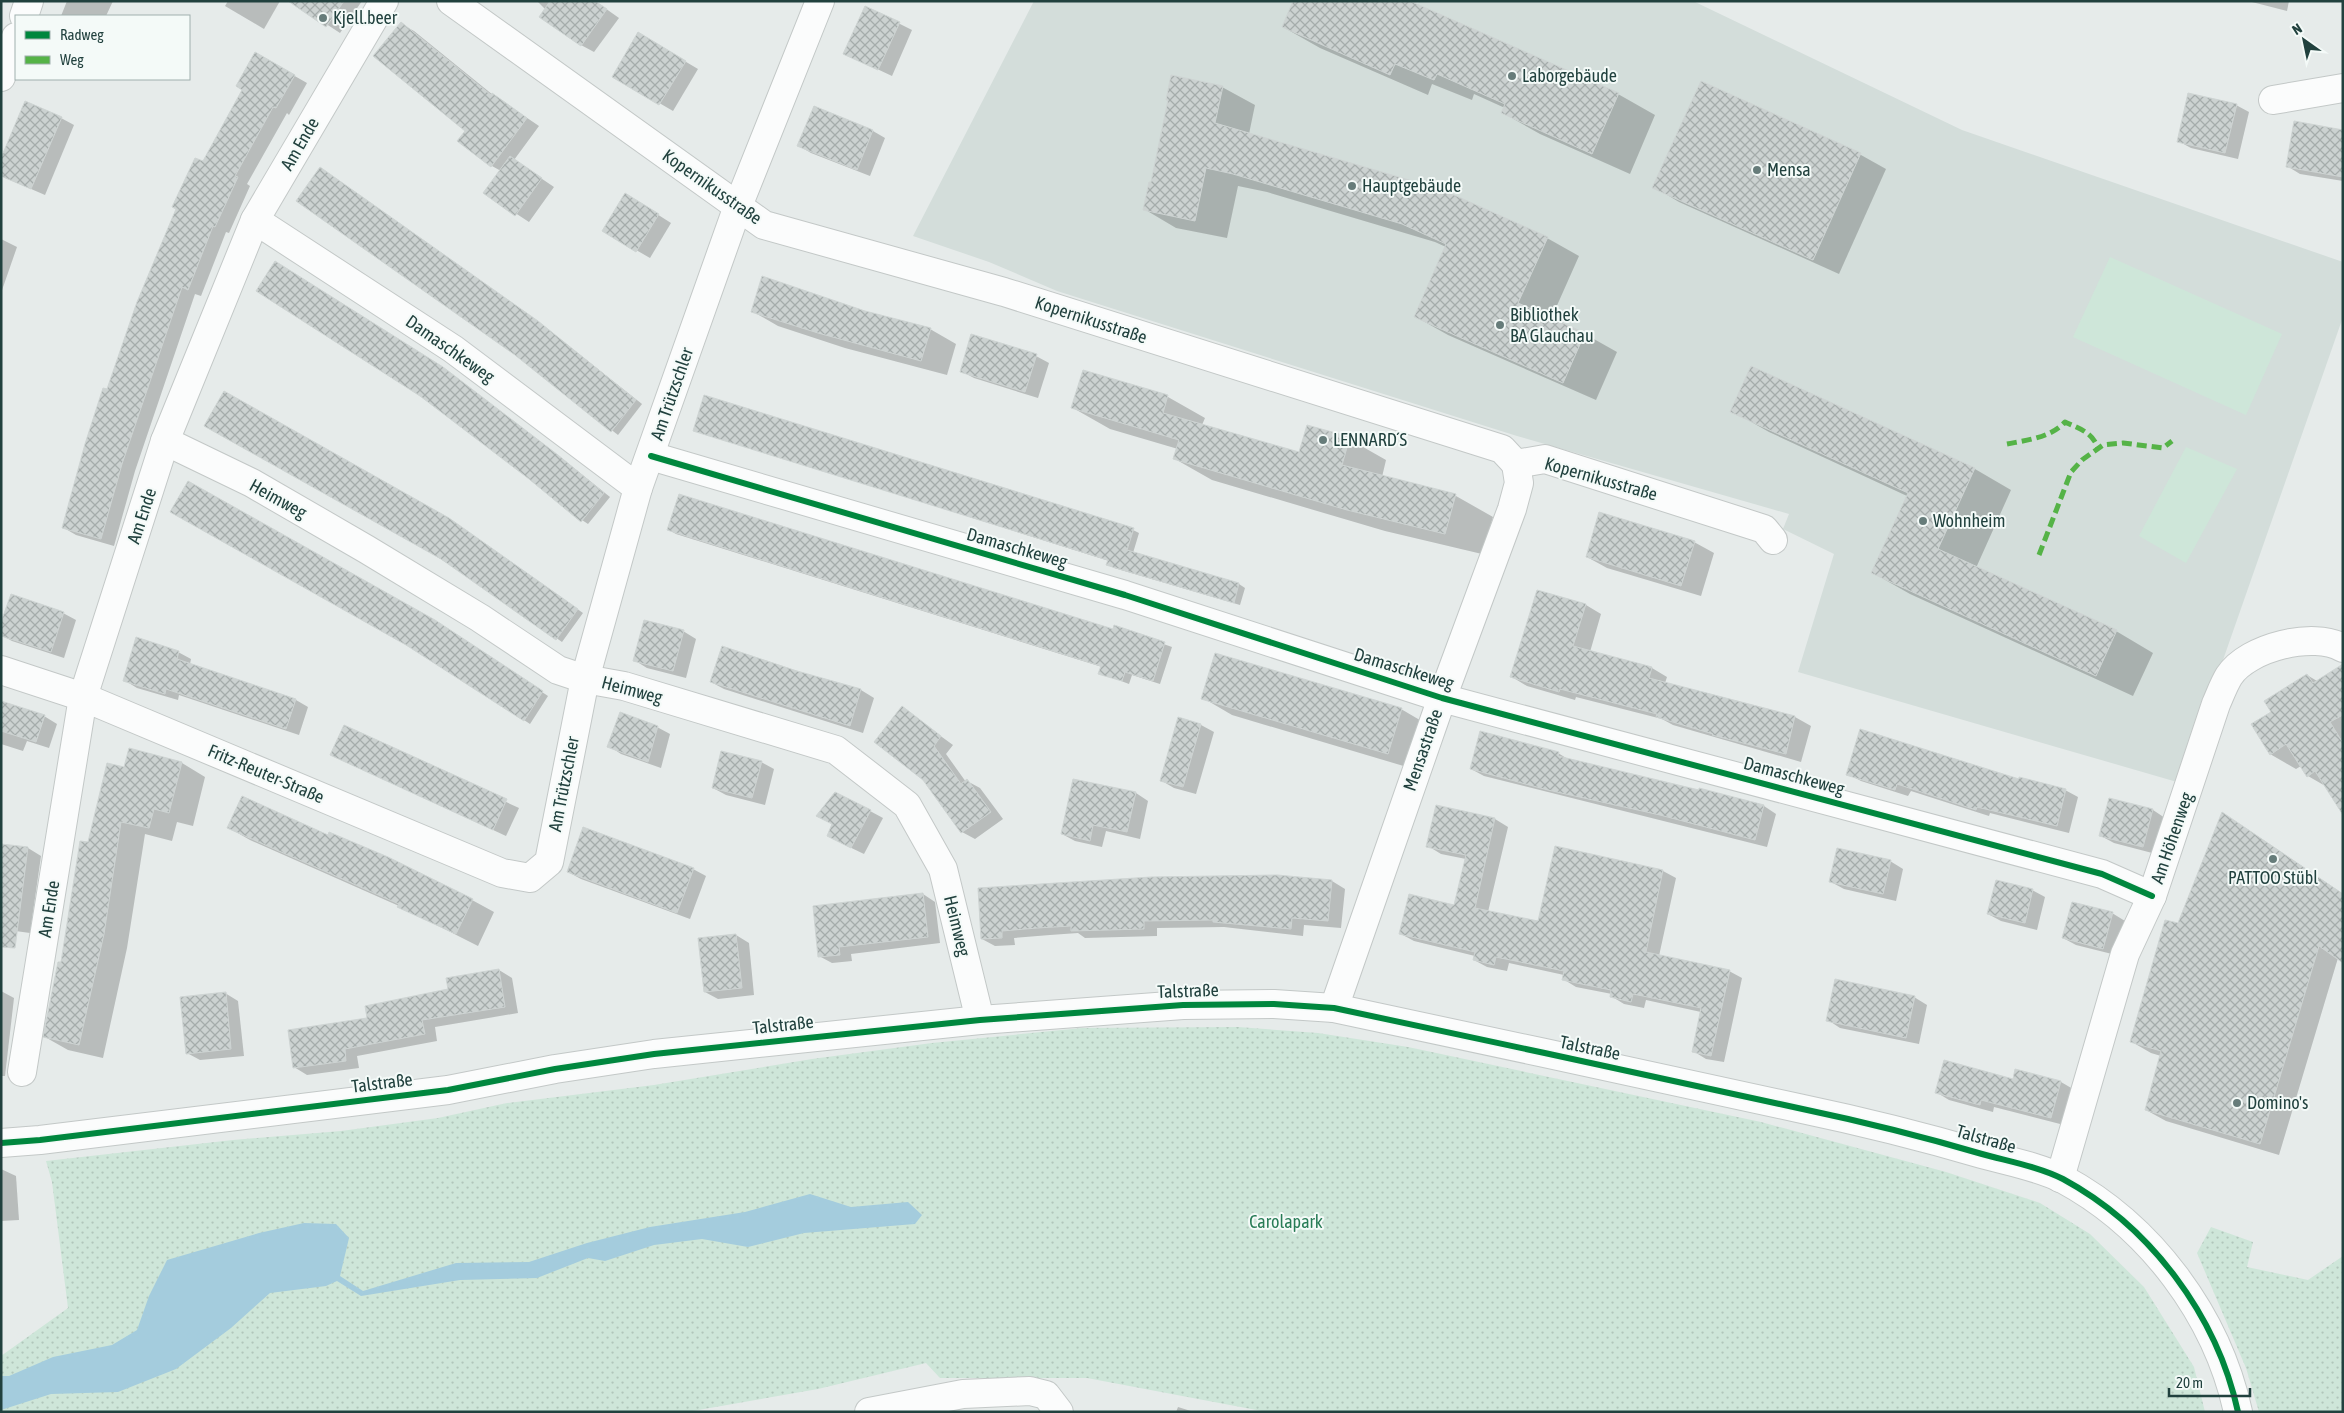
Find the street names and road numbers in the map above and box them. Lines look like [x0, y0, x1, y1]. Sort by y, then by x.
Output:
street label: Am Ende [276, 114, 323, 174]
street label: Kopernikusstraße [659, 145, 766, 229]
street label: Kopernikusstraße [1033, 292, 1150, 347]
street label: Damaschkeweg [402, 310, 499, 387]
street label: Am Trützschler [646, 344, 697, 443]
street label: Kopernikusstraße [1542, 452, 1660, 505]
street label: Heimweg [246, 474, 311, 523]
street label: Am Ende [123, 485, 160, 546]
street label: Damaschkeweg [964, 523, 1070, 572]
street label: Damaschkeweg [1352, 643, 1457, 694]
street label: Heimweg [599, 671, 665, 708]
street label: Mensastraße [1399, 706, 1446, 794]
street label: Am Trützschler [544, 734, 583, 833]
street label: Fritz-Reuter-Straße [205, 740, 327, 807]
street label: Damaschkeweg [1741, 752, 1847, 799]
street label: Am Höhenweg [2146, 789, 2197, 886]
street label: Am Ende [34, 879, 63, 939]
street label: Heimweg [940, 893, 975, 959]
street label: Talstraße [1157, 979, 1219, 1002]
street label: Talstraße [751, 1011, 815, 1038]
street label: Talstraße [1558, 1031, 1622, 1064]
street label: Talstraße [350, 1068, 414, 1097]
street label: Talstraße [1954, 1120, 2018, 1157]

